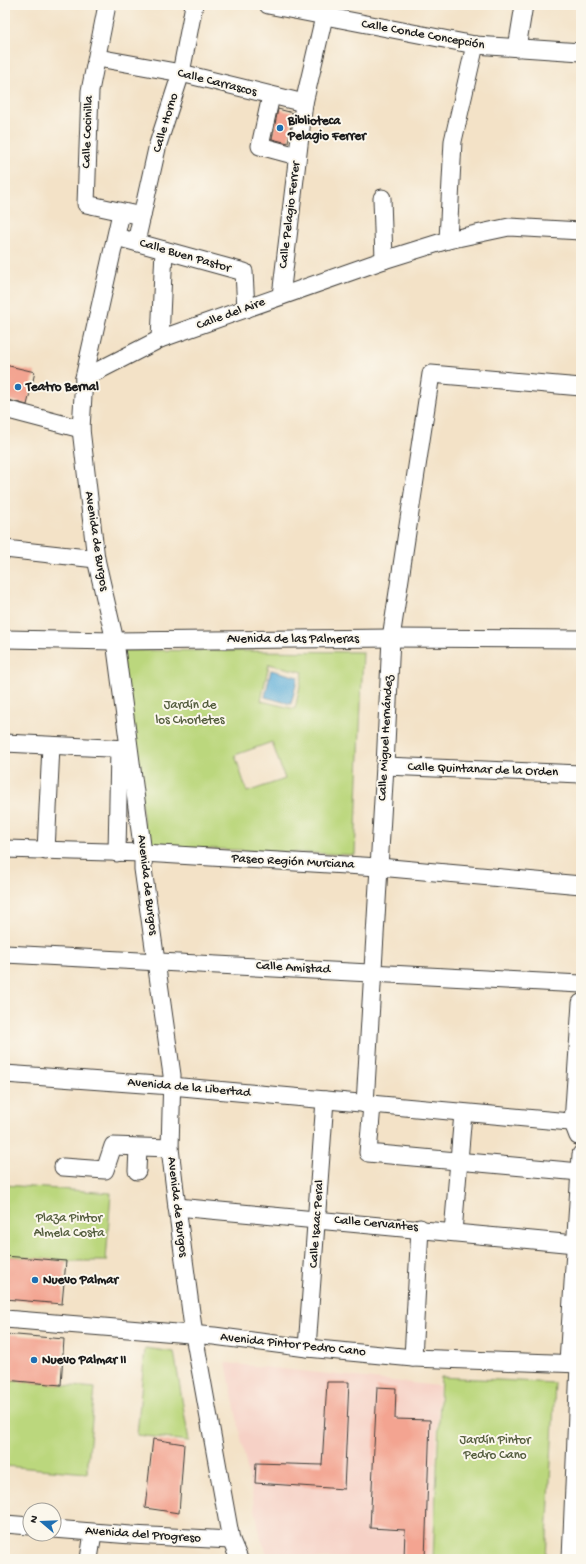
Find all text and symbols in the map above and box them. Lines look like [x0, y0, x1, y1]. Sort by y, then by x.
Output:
street label: Calle Conde Concepción [360, 17, 487, 53]
street label: Calle Carrascos [176, 66, 259, 100]
street label: Calle Horno [150, 91, 182, 155]
street label: Calle Cocinilla [79, 95, 97, 169]
place label: Biblioteca Pelagio Ferrer [287, 114, 367, 144]
marker: Biblioteca Pelagio Ferrer [275, 123, 285, 133]
street label: Calle Pelagio Ferrer [276, 159, 304, 269]
street label: Calle Buen Pastor [138, 236, 234, 277]
street label: Calle del Aire [195, 295, 268, 333]
place label: Teatro Bernal [25, 380, 99, 395]
marker: Teatro Bernal [13, 382, 23, 392]
street label: Avenida de Burgos [81, 490, 111, 593]
street label: Avenida de las Palmeras [227, 632, 360, 647]
street label: Calle Miguel Hernández [375, 673, 397, 801]
park label: Jardín de los Chorletes [155, 698, 226, 728]
street label: Calle Quintanar de la Orden [407, 760, 559, 780]
street label: Avenida de Burgos [133, 834, 161, 937]
street label: Paseo Región Murciana [230, 851, 356, 873]
street label: Calle Amistad [255, 959, 332, 978]
street label: Avenida de la Libertad [127, 1075, 253, 1101]
street label: Avenida de Burgos [163, 1156, 191, 1259]
street label: Calle Isaac Peral [306, 1179, 328, 1269]
park label: Plaza Pintor Almela Costa [34, 1211, 105, 1241]
street label: Calle Cervantes [333, 1213, 420, 1235]
place label: Nuevo Palmar [43, 1273, 120, 1288]
marker: Nuevo Palmar [30, 1275, 40, 1285]
street label: Avenida Pintor Pedro Cano [220, 1330, 367, 1360]
place label: Nuevo Palmar II [42, 1353, 126, 1368]
marker: Nuevo Palmar II [29, 1355, 39, 1365]
park label: Jardín Pintor Pedro Cano [459, 1433, 532, 1463]
north arrow [22, 1502, 62, 1542]
text: N [28, 1514, 41, 1525]
street label: Avenida del Progreso [85, 1523, 202, 1547]

